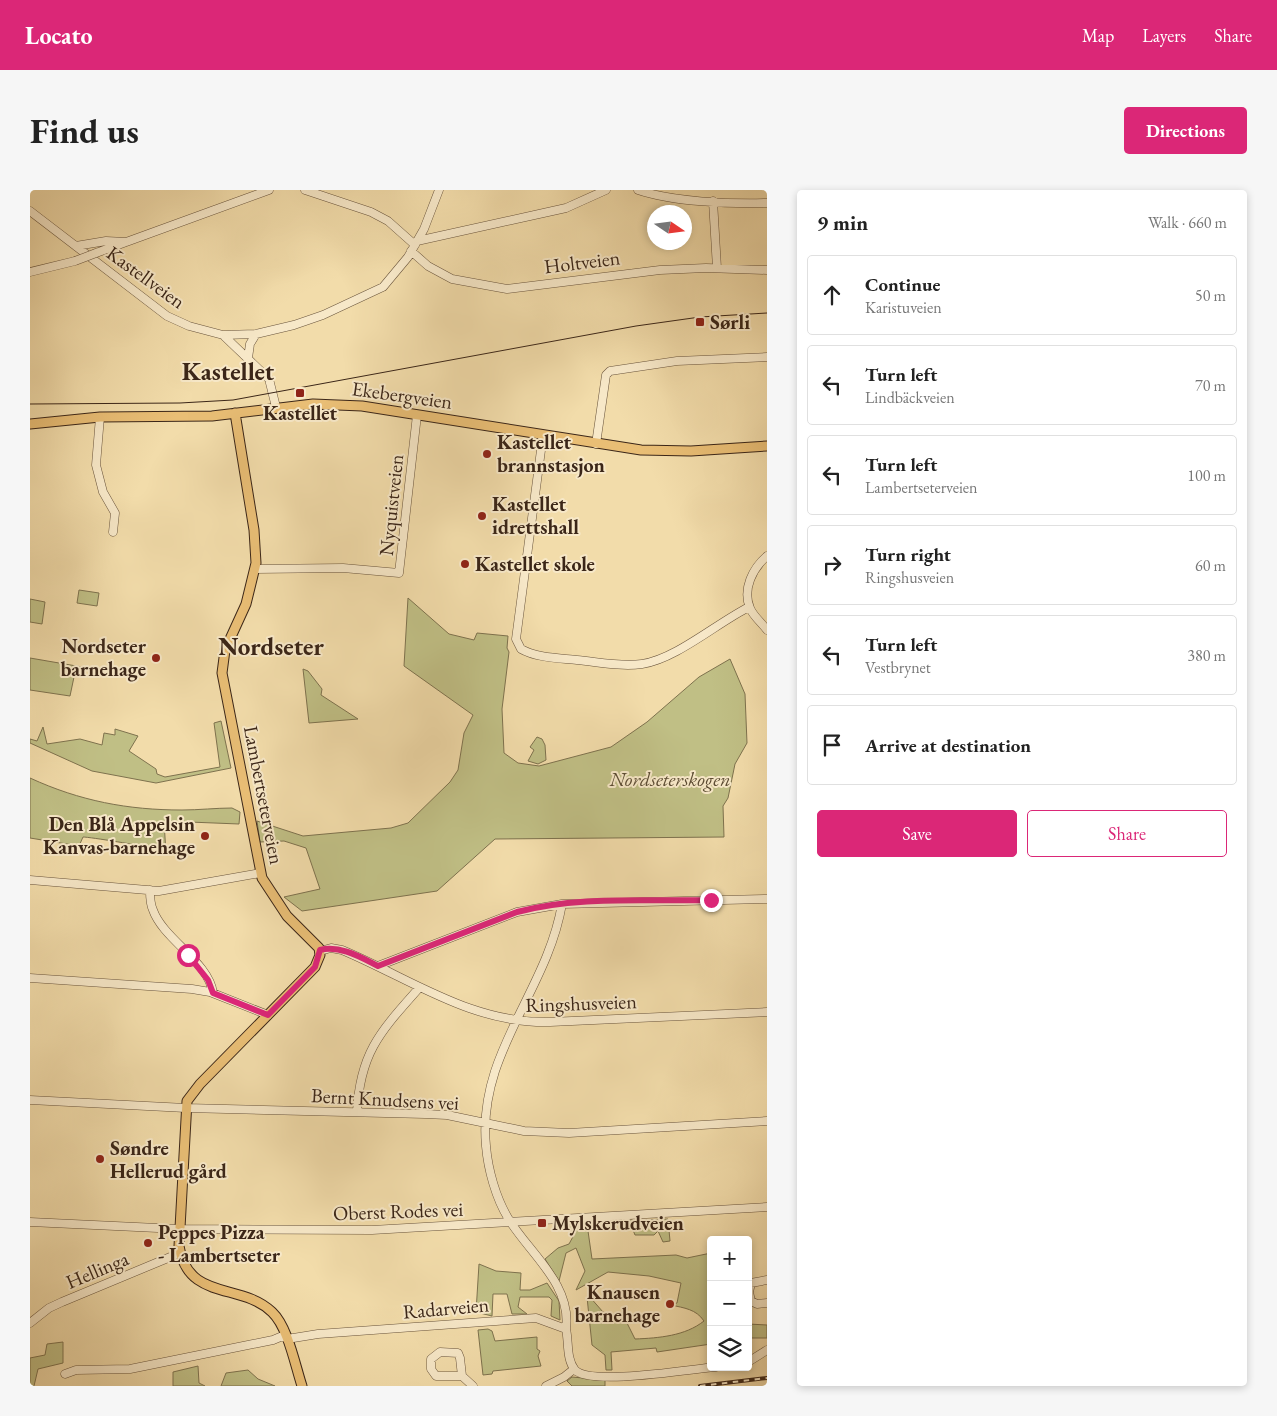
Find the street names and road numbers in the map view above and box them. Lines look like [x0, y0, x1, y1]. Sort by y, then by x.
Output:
street label: Kastellveien [102, 240, 191, 315]
street label: Holtveien [543, 244, 622, 280]
street label: Ekebergveien [350, 375, 454, 415]
street label: Nyquistveien [373, 452, 409, 557]
street label: Lambertseterveien [238, 723, 290, 867]
street label: Ringshusveien [525, 988, 638, 1018]
street label: Bernt Knudsens vei [310, 1082, 460, 1116]
street label: Oberst Rodes vei [332, 1196, 464, 1226]
street label: Hellinga [62, 1245, 132, 1295]
street label: Radarveien [402, 1291, 491, 1325]

